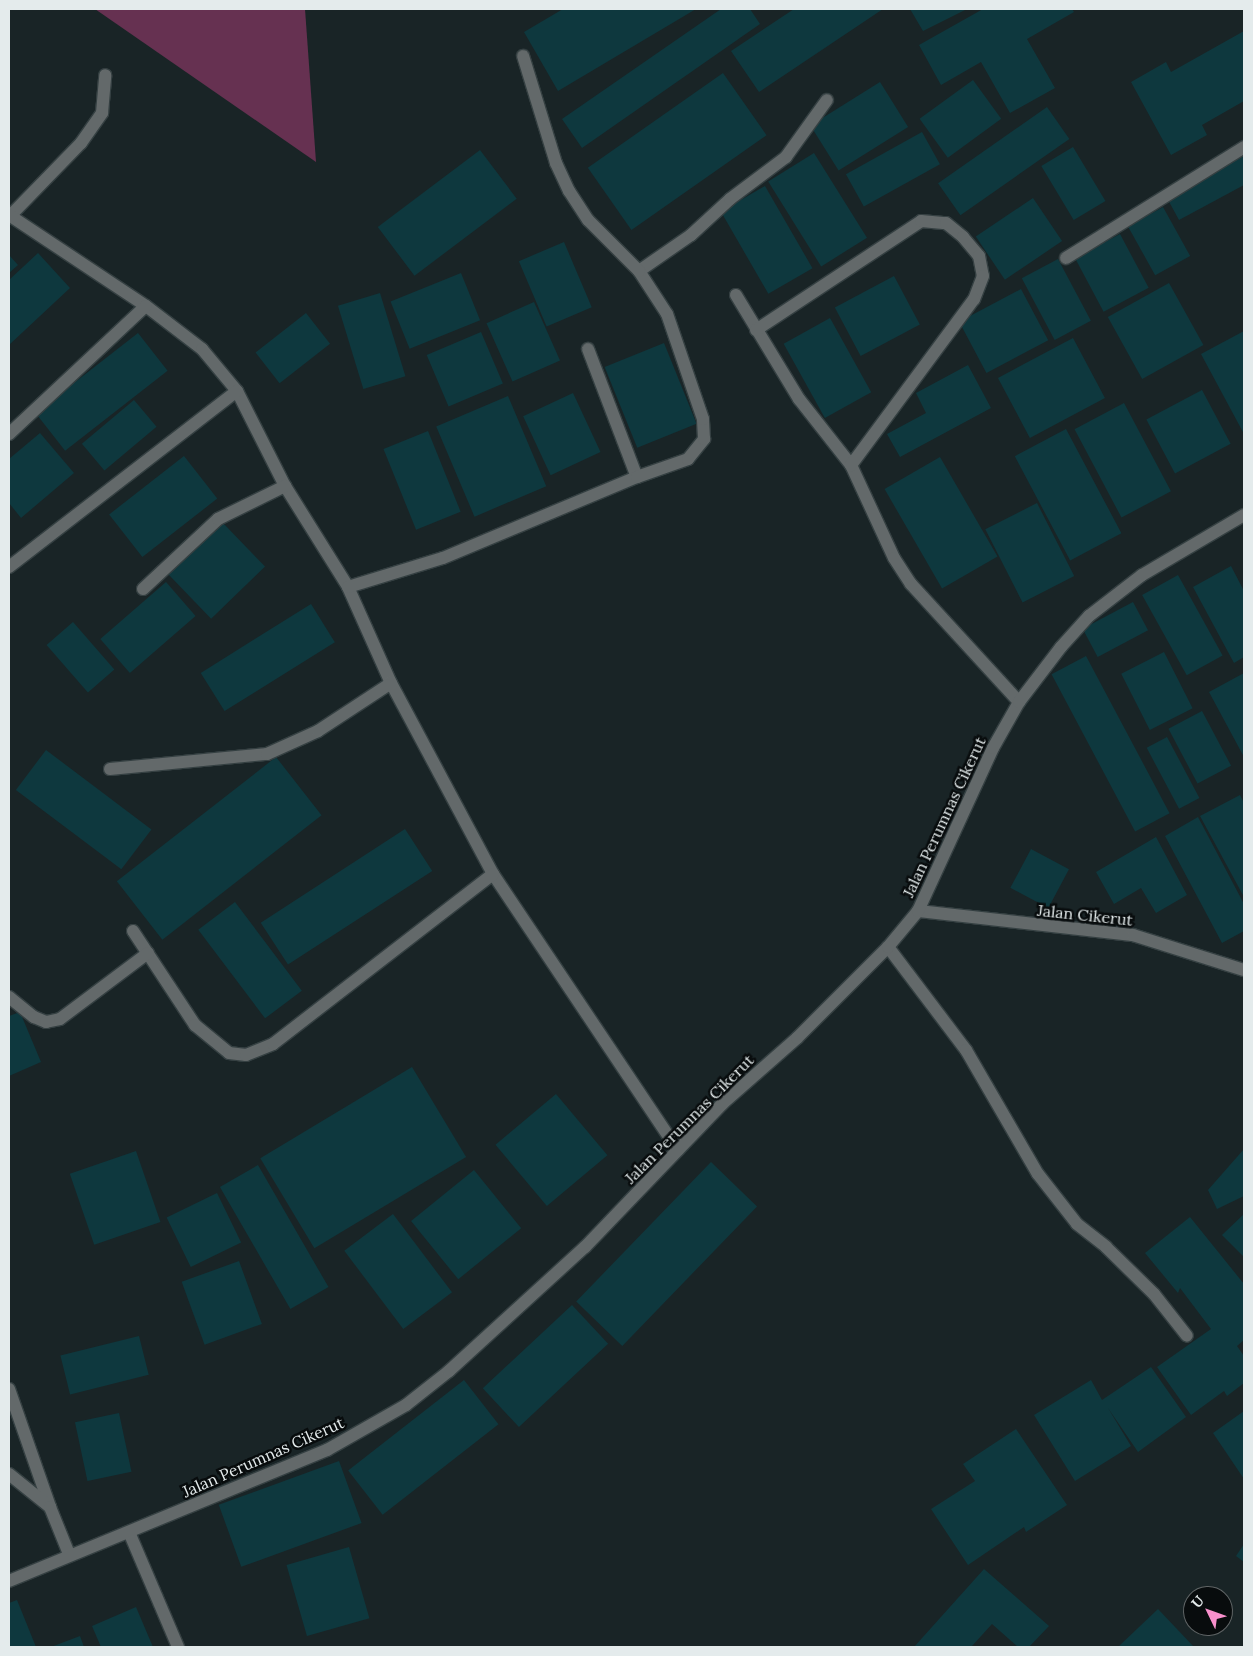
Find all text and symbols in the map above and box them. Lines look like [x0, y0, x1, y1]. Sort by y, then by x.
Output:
street label: Jalan Perumnas Cikerut [898, 734, 990, 900]
street label: Jalan Cikerut [1036, 900, 1134, 930]
street label: Jalan Perumnas Cikerut [620, 1050, 758, 1188]
street label: Jalan Perumnas Cikerut [179, 1413, 347, 1501]
north arrow [1183, 1586, 1233, 1636]
text: U [1187, 1592, 1208, 1612]

